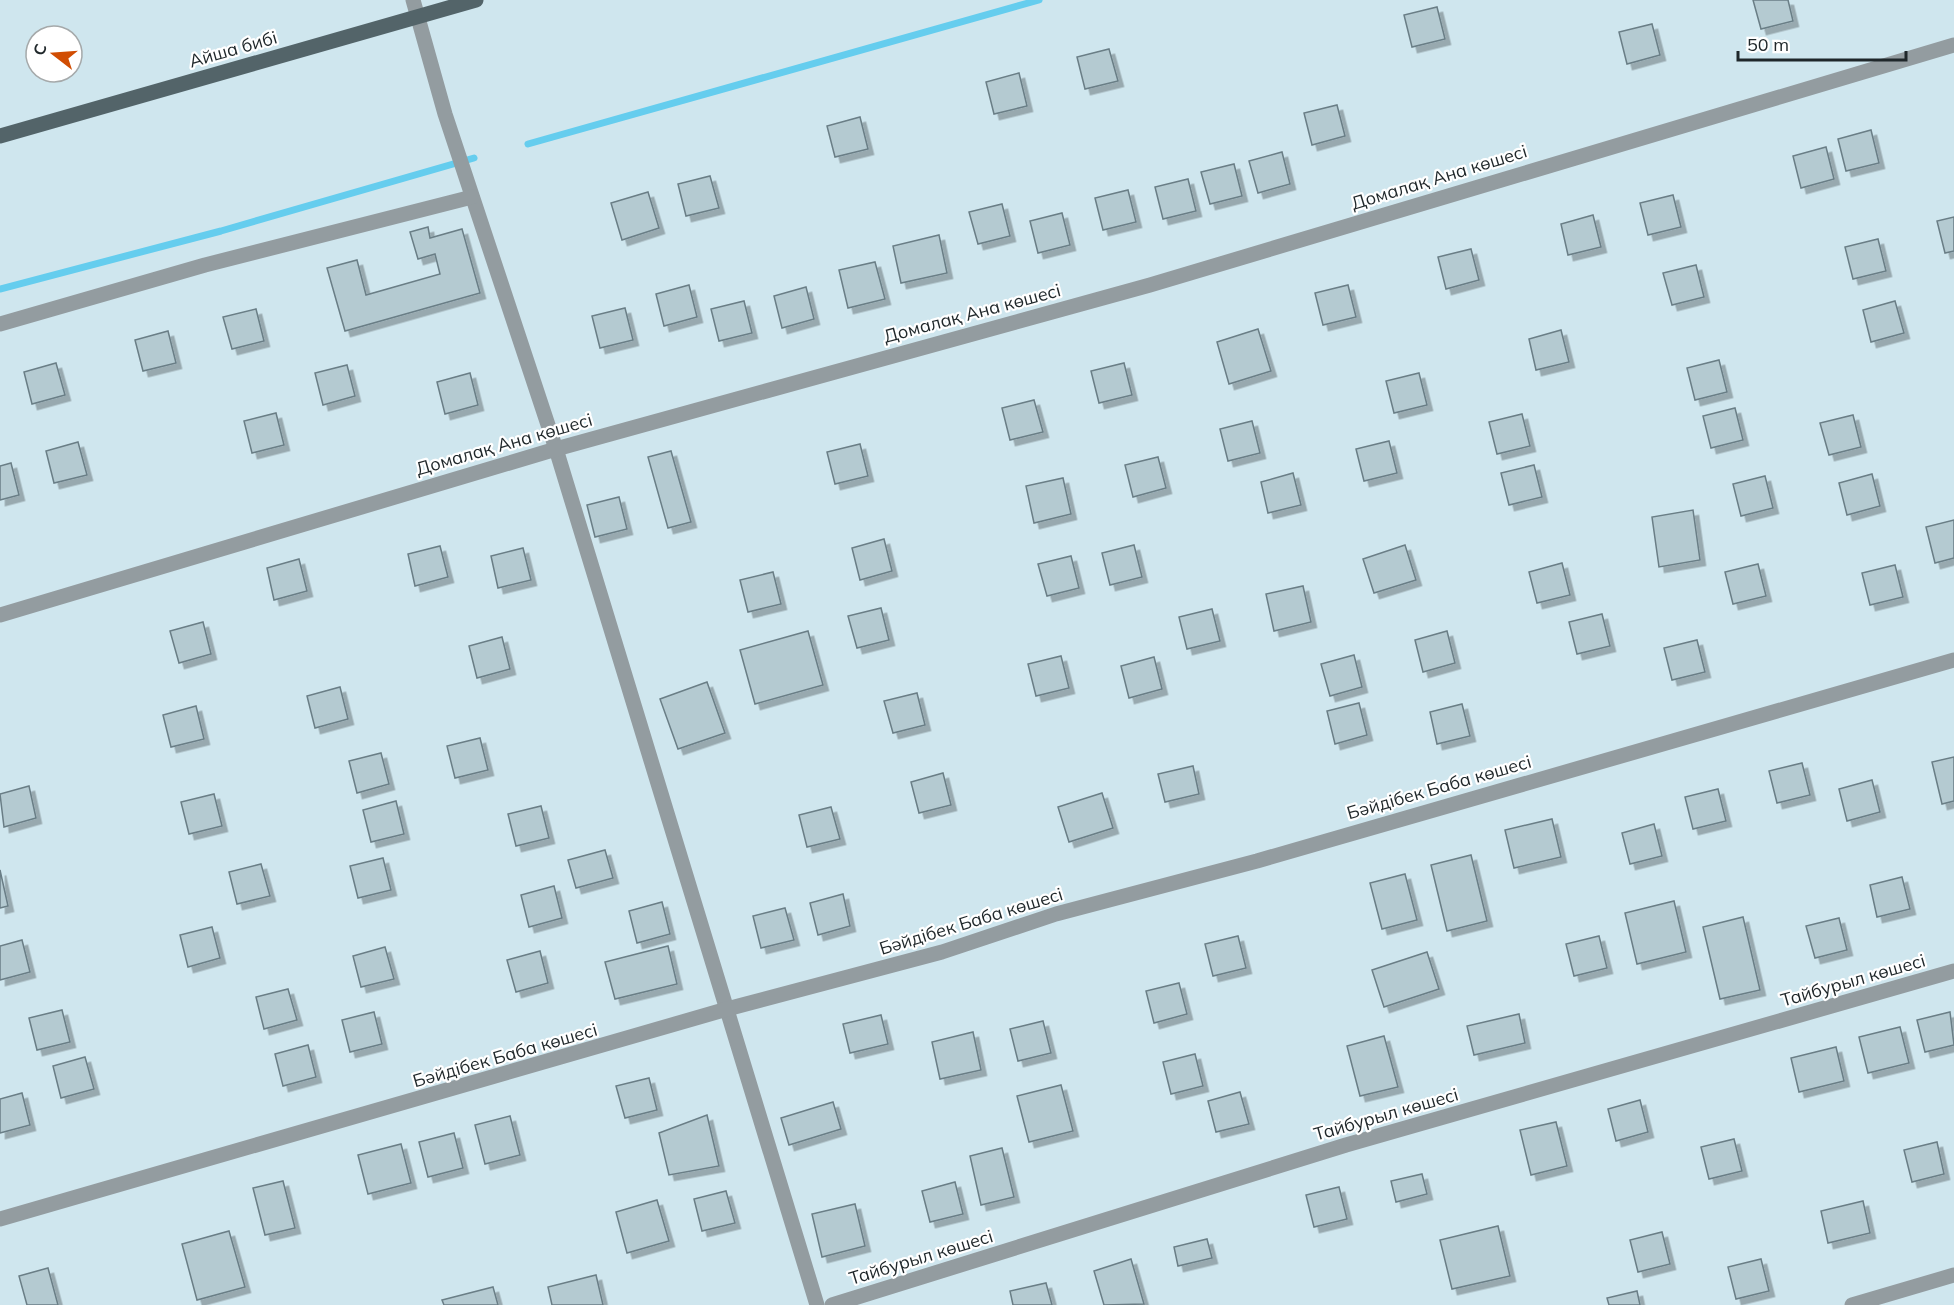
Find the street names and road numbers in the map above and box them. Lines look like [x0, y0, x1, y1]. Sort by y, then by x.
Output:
street label: Айша бибі [186, 25, 280, 73]
street label: Домалақ Ана көшесі [1348, 139, 1530, 215]
street label: Домалақ Ана көшесі [881, 278, 1063, 348]
street label: Домалақ Ана көшесі [413, 408, 595, 480]
street label: Бәйдібек Баба көшесі [1344, 750, 1534, 824]
street label: Бәйдібек Баба көшесі [876, 882, 1066, 960]
street label: Тайбурыл көшесі [1778, 948, 1928, 1012]
street label: Бәйдібек Баба көшесі [410, 1018, 600, 1092]
street label: Тайбурыл көшесі [1311, 1082, 1461, 1146]
street label: Тайбурыл көшесі [846, 1224, 996, 1290]

